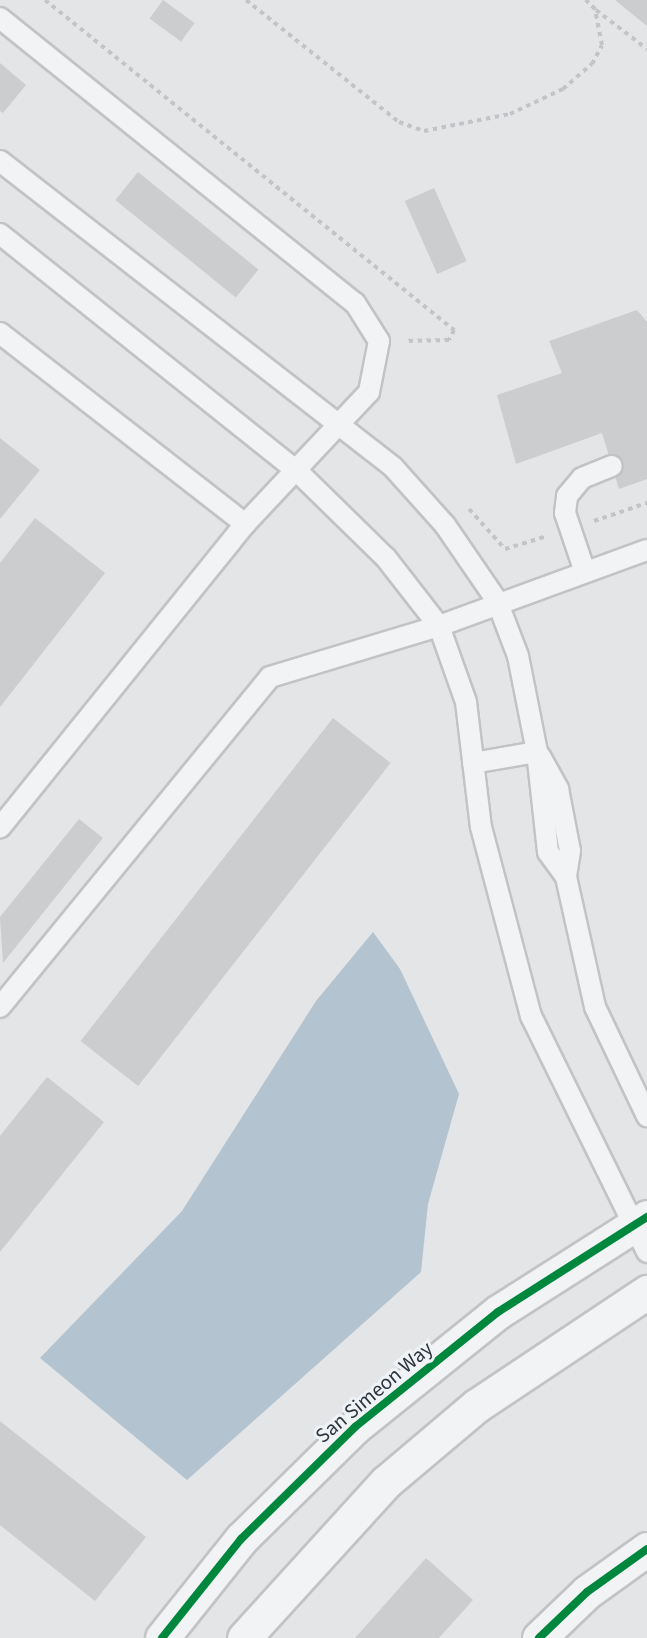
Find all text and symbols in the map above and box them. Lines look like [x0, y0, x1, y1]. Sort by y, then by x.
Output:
street label: San Simeon Way [310, 1336, 438, 1448]

